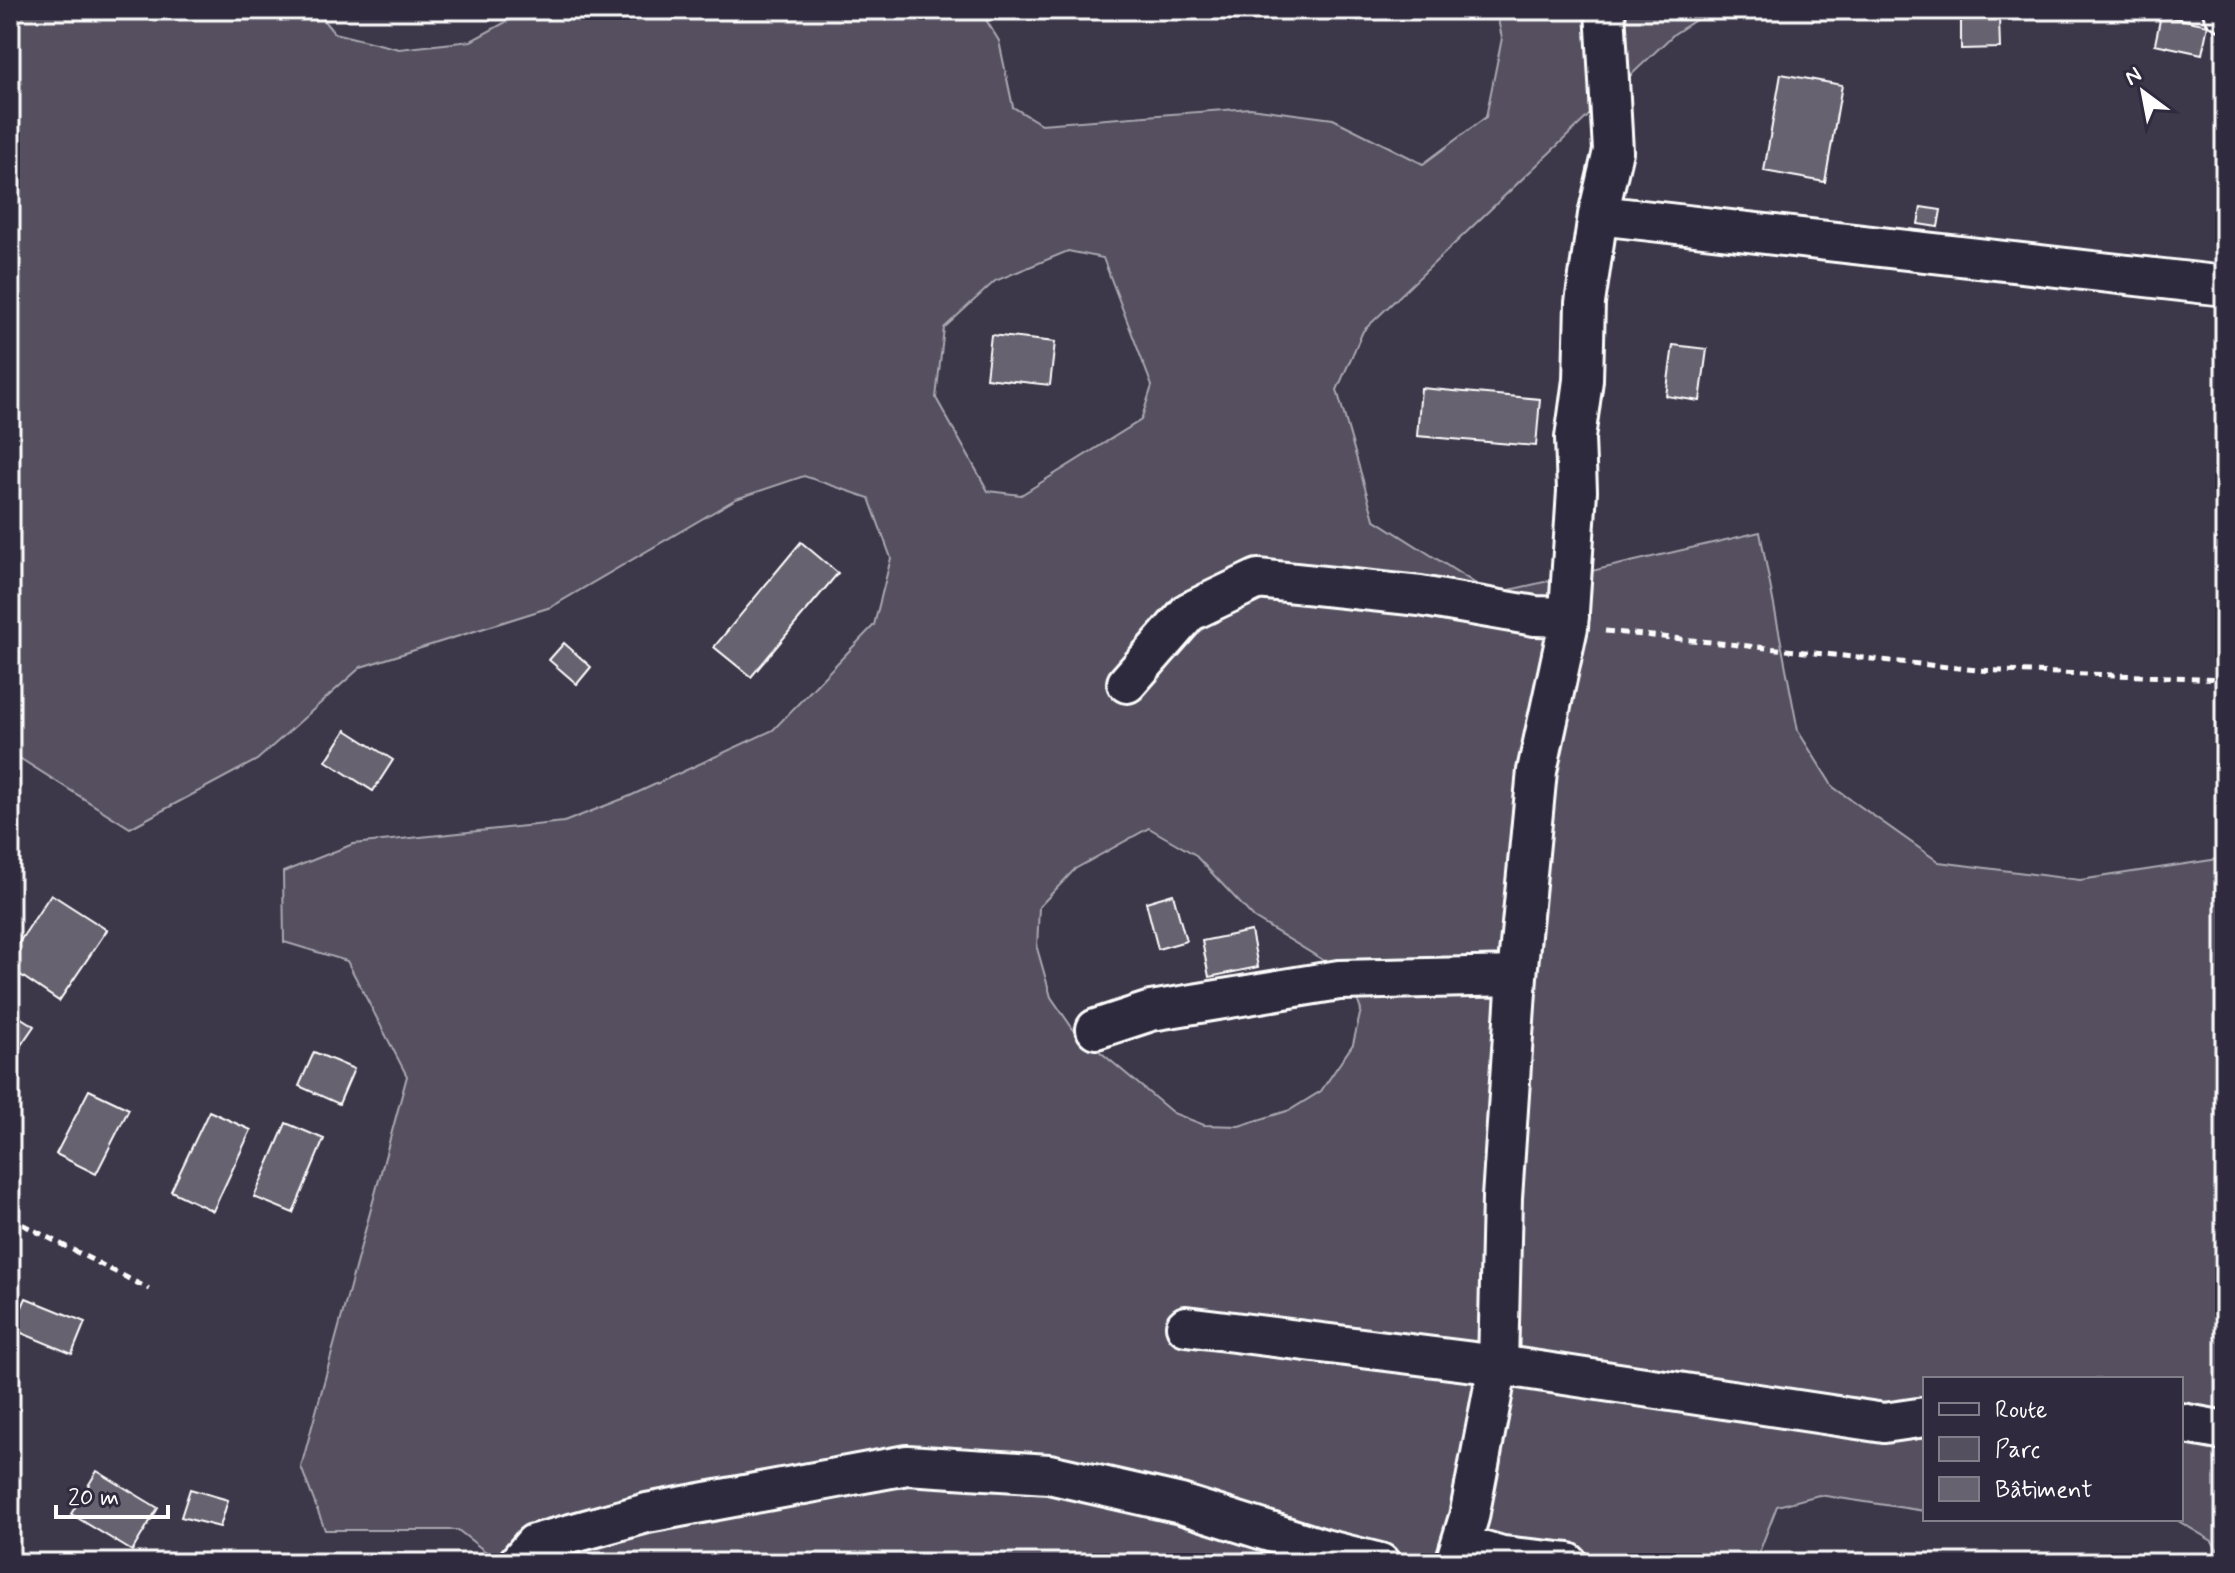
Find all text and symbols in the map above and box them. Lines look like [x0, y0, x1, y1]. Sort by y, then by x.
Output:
north arrow [2103, 52, 2183, 132]
text: N [2120, 61, 2147, 92]
legend [1923, 1377, 2183, 1521]
text: Route [1995, 1395, 2047, 1426]
text: Parc [1995, 1435, 2040, 1466]
scale bar [56, 1469, 168, 1519]
text: Bâtiment [1995, 1475, 2093, 1506]
text: 20 m [68, 1483, 119, 1514]

